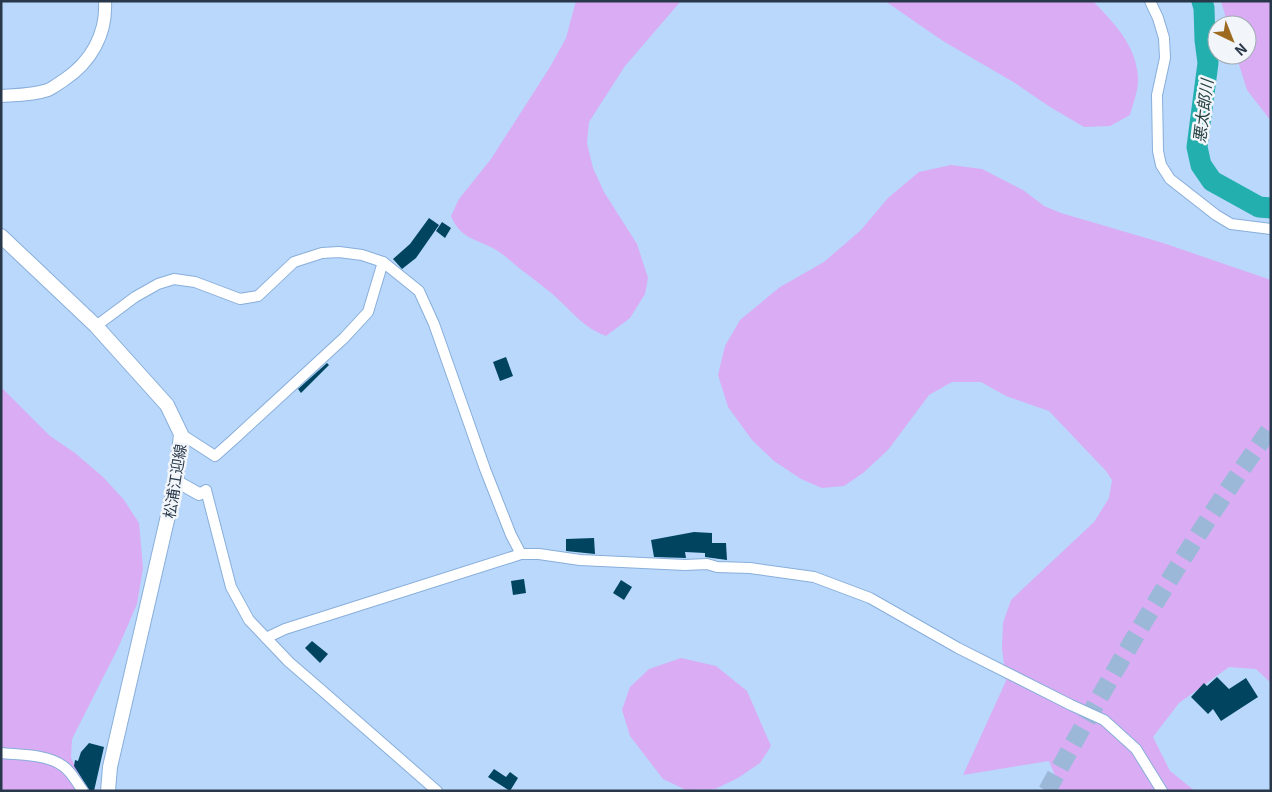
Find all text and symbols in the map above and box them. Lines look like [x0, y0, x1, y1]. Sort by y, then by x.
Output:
north arrow [1207, 15, 1257, 65]
text: N [1231, 39, 1252, 61]
water label: 悪太郎川 [1186, 76, 1218, 144]
street label: 松浦江迎線 [158, 442, 190, 520]

